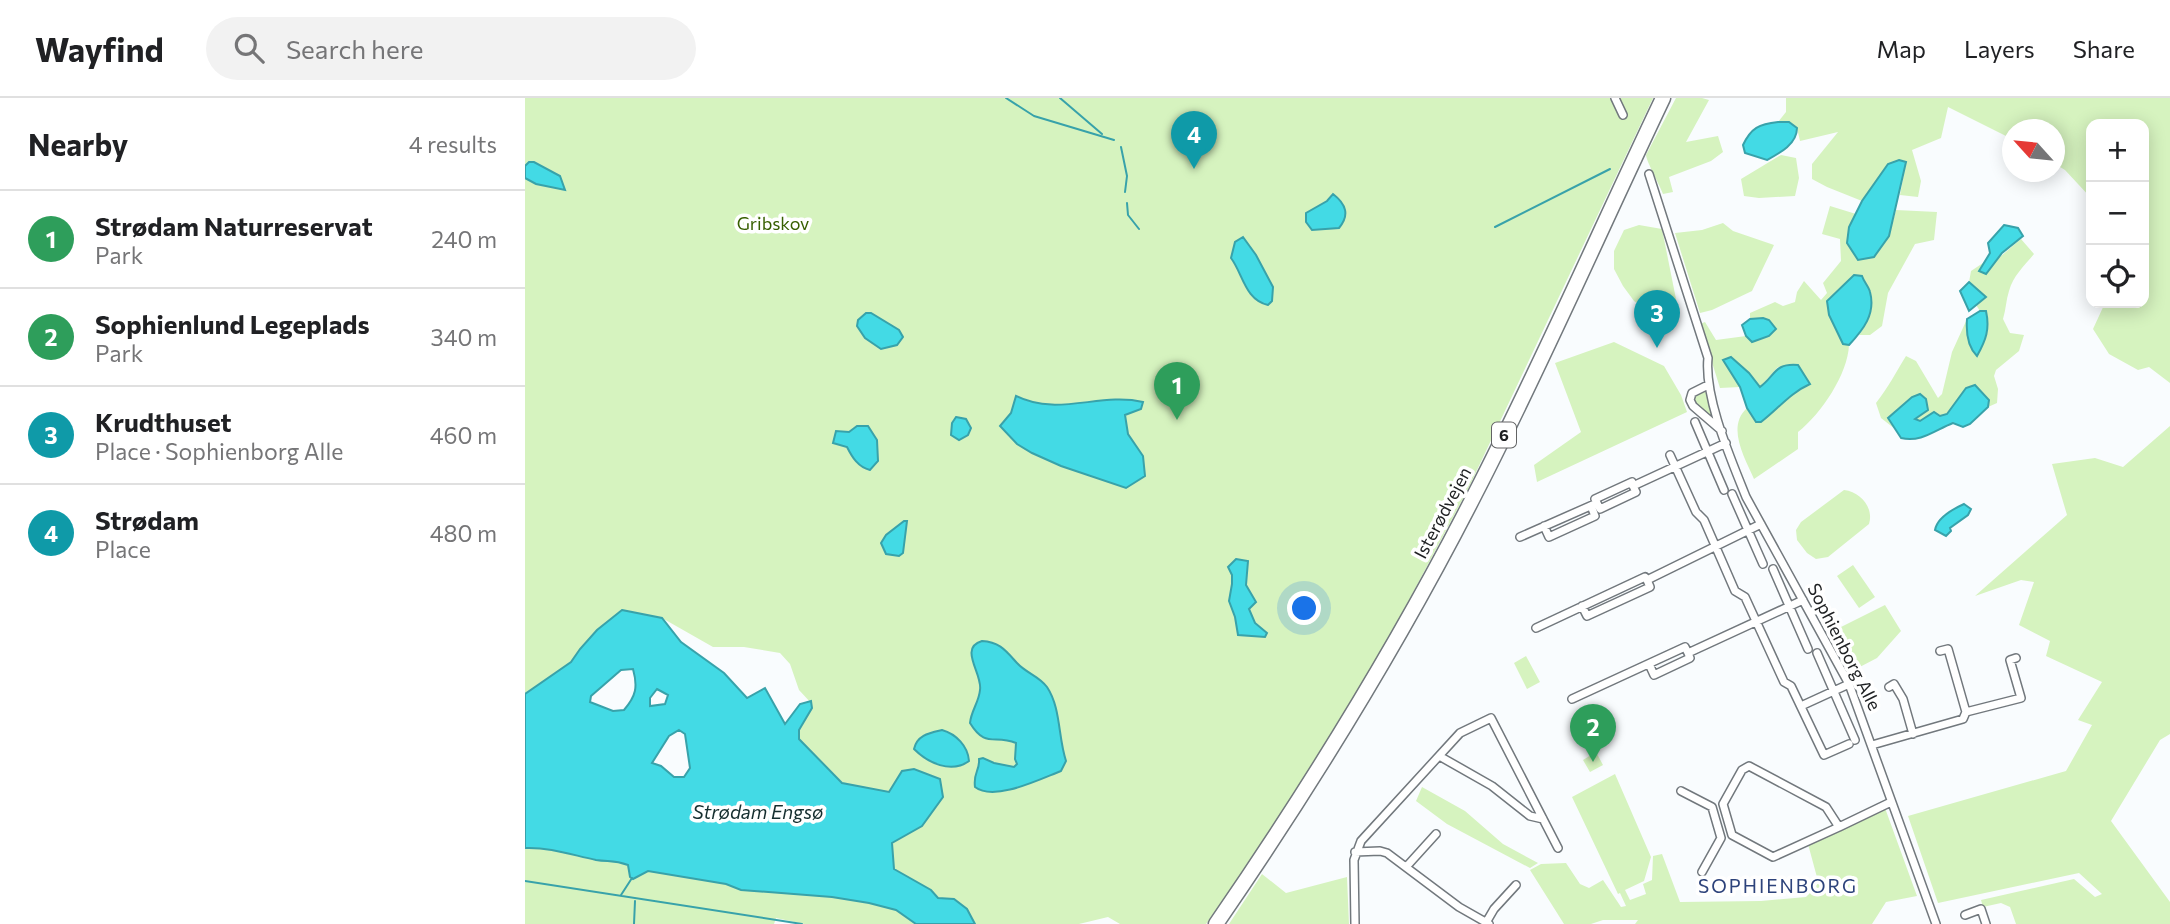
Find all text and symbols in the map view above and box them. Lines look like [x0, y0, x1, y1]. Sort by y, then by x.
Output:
search box [206, 17, 696, 80]
text: Wayfind [35, 28, 164, 69]
icon: search [230, 29, 268, 67]
text: Search here [286, 33, 423, 64]
text: Map [1877, 34, 1926, 63]
text: Layers [1964, 34, 2035, 63]
text: Share [2073, 34, 2135, 63]
pin: 4 [1171, 111, 1217, 169]
north arrow [2002, 119, 2065, 182]
map controls [2086, 119, 2149, 308]
button: + [2086, 119, 2149, 182]
text: Nearby [28, 125, 128, 162]
text: 4 results [409, 130, 497, 158]
button: − [2086, 182, 2149, 245]
text: Strødam Naturreservat [95, 210, 373, 241]
park label: Gribskov [737, 212, 809, 234]
text: 1 [46, 225, 56, 253]
text: 240 m [431, 225, 497, 253]
text: Park [95, 241, 143, 269]
button: locate [2086, 245, 2149, 308]
pin: 3 [1634, 290, 1680, 348]
text: Sophienlund Legeplads [95, 308, 370, 339]
text: 2 [44, 323, 58, 351]
text: 340 m [431, 323, 497, 351]
text: Park [95, 339, 143, 367]
pin: 1 [1154, 362, 1200, 420]
text: Krudthuset [95, 406, 231, 437]
text: 3 [44, 421, 58, 449]
text: 460 m [430, 421, 497, 449]
road number: 6 [1492, 422, 1516, 448]
text: Place · Sophienborg Alle [95, 437, 343, 465]
street label: Isterødvejen [1409, 463, 1475, 562]
text: Strødam [95, 504, 199, 535]
text: 4 [44, 519, 58, 547]
text: 480 m [430, 519, 497, 547]
text: Place [95, 535, 151, 563]
street label: Sophienborg Alle [1803, 579, 1886, 714]
your location [1287, 591, 1321, 625]
pin: 2 [1570, 704, 1616, 762]
water label: Strødam Engsø [693, 800, 823, 823]
district label: SOPHIENBORG [1698, 874, 1858, 897]

